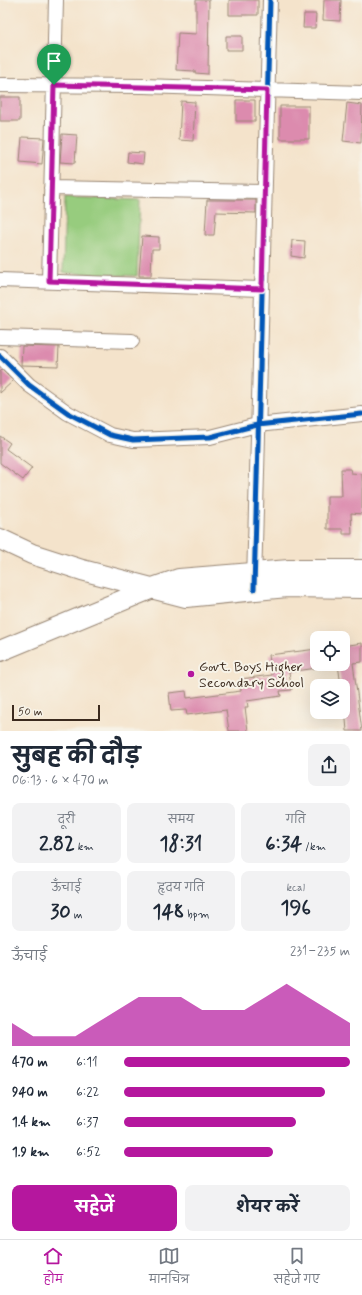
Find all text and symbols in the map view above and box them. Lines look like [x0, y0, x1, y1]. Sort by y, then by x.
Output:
pin [37, 44, 71, 85]
icon: arrive [43, 50, 65, 72]
map controls [310, 631, 350, 719]
button: locate [310, 631, 350, 671]
place label: Govt. Boys Higher Secondary School [199, 658, 304, 692]
marker: Govt. Boys Higher Secondary School [186, 669, 196, 679]
button: layers [310, 679, 350, 719]
scale bar [12, 703, 100, 722]
text: 50 m [18, 705, 43, 719]
text: सुबह की दौड़ [12, 743, 140, 771]
button: share [308, 744, 350, 786]
text: 06:13 · 6 × 470 m [12, 772, 109, 789]
text: दूरी [58, 813, 75, 827]
text: समय [168, 813, 194, 827]
text: गति [286, 813, 306, 827]
text: 2.82 [39, 831, 75, 858]
text: 18:31 [160, 831, 202, 858]
text: 6:34 [265, 831, 302, 858]
text: km [75, 840, 94, 854]
text: /km [302, 840, 326, 854]
text: ऊँचाई [52, 881, 81, 895]
text: हृदय गति [158, 881, 204, 895]
text: kcal [286, 881, 305, 895]
text: 196 [281, 895, 311, 922]
text: 30 [50, 899, 71, 926]
text: 148 [152, 899, 184, 926]
text: m [71, 908, 82, 922]
text: bpm [184, 908, 210, 922]
text: 231–235 m [290, 943, 350, 960]
text: ऊँचाई [12, 948, 47, 965]
text: 470 m [12, 1054, 48, 1071]
text: 6:11 [76, 1054, 98, 1071]
text: 940 m [12, 1084, 48, 1101]
text: 6:22 [76, 1084, 99, 1101]
text: 1.4 km [12, 1114, 51, 1131]
text: 6:37 [76, 1114, 99, 1131]
text: 1.9 km [12, 1144, 49, 1161]
text: 6:52 [76, 1144, 101, 1161]
button: सहेजें [12, 1185, 177, 1231]
button: शेयर करें [185, 1185, 350, 1231]
tab: होम [42, 1245, 64, 1291]
tab: मानचित्र [149, 1245, 189, 1291]
tab: सहेजे गए [274, 1245, 320, 1291]

